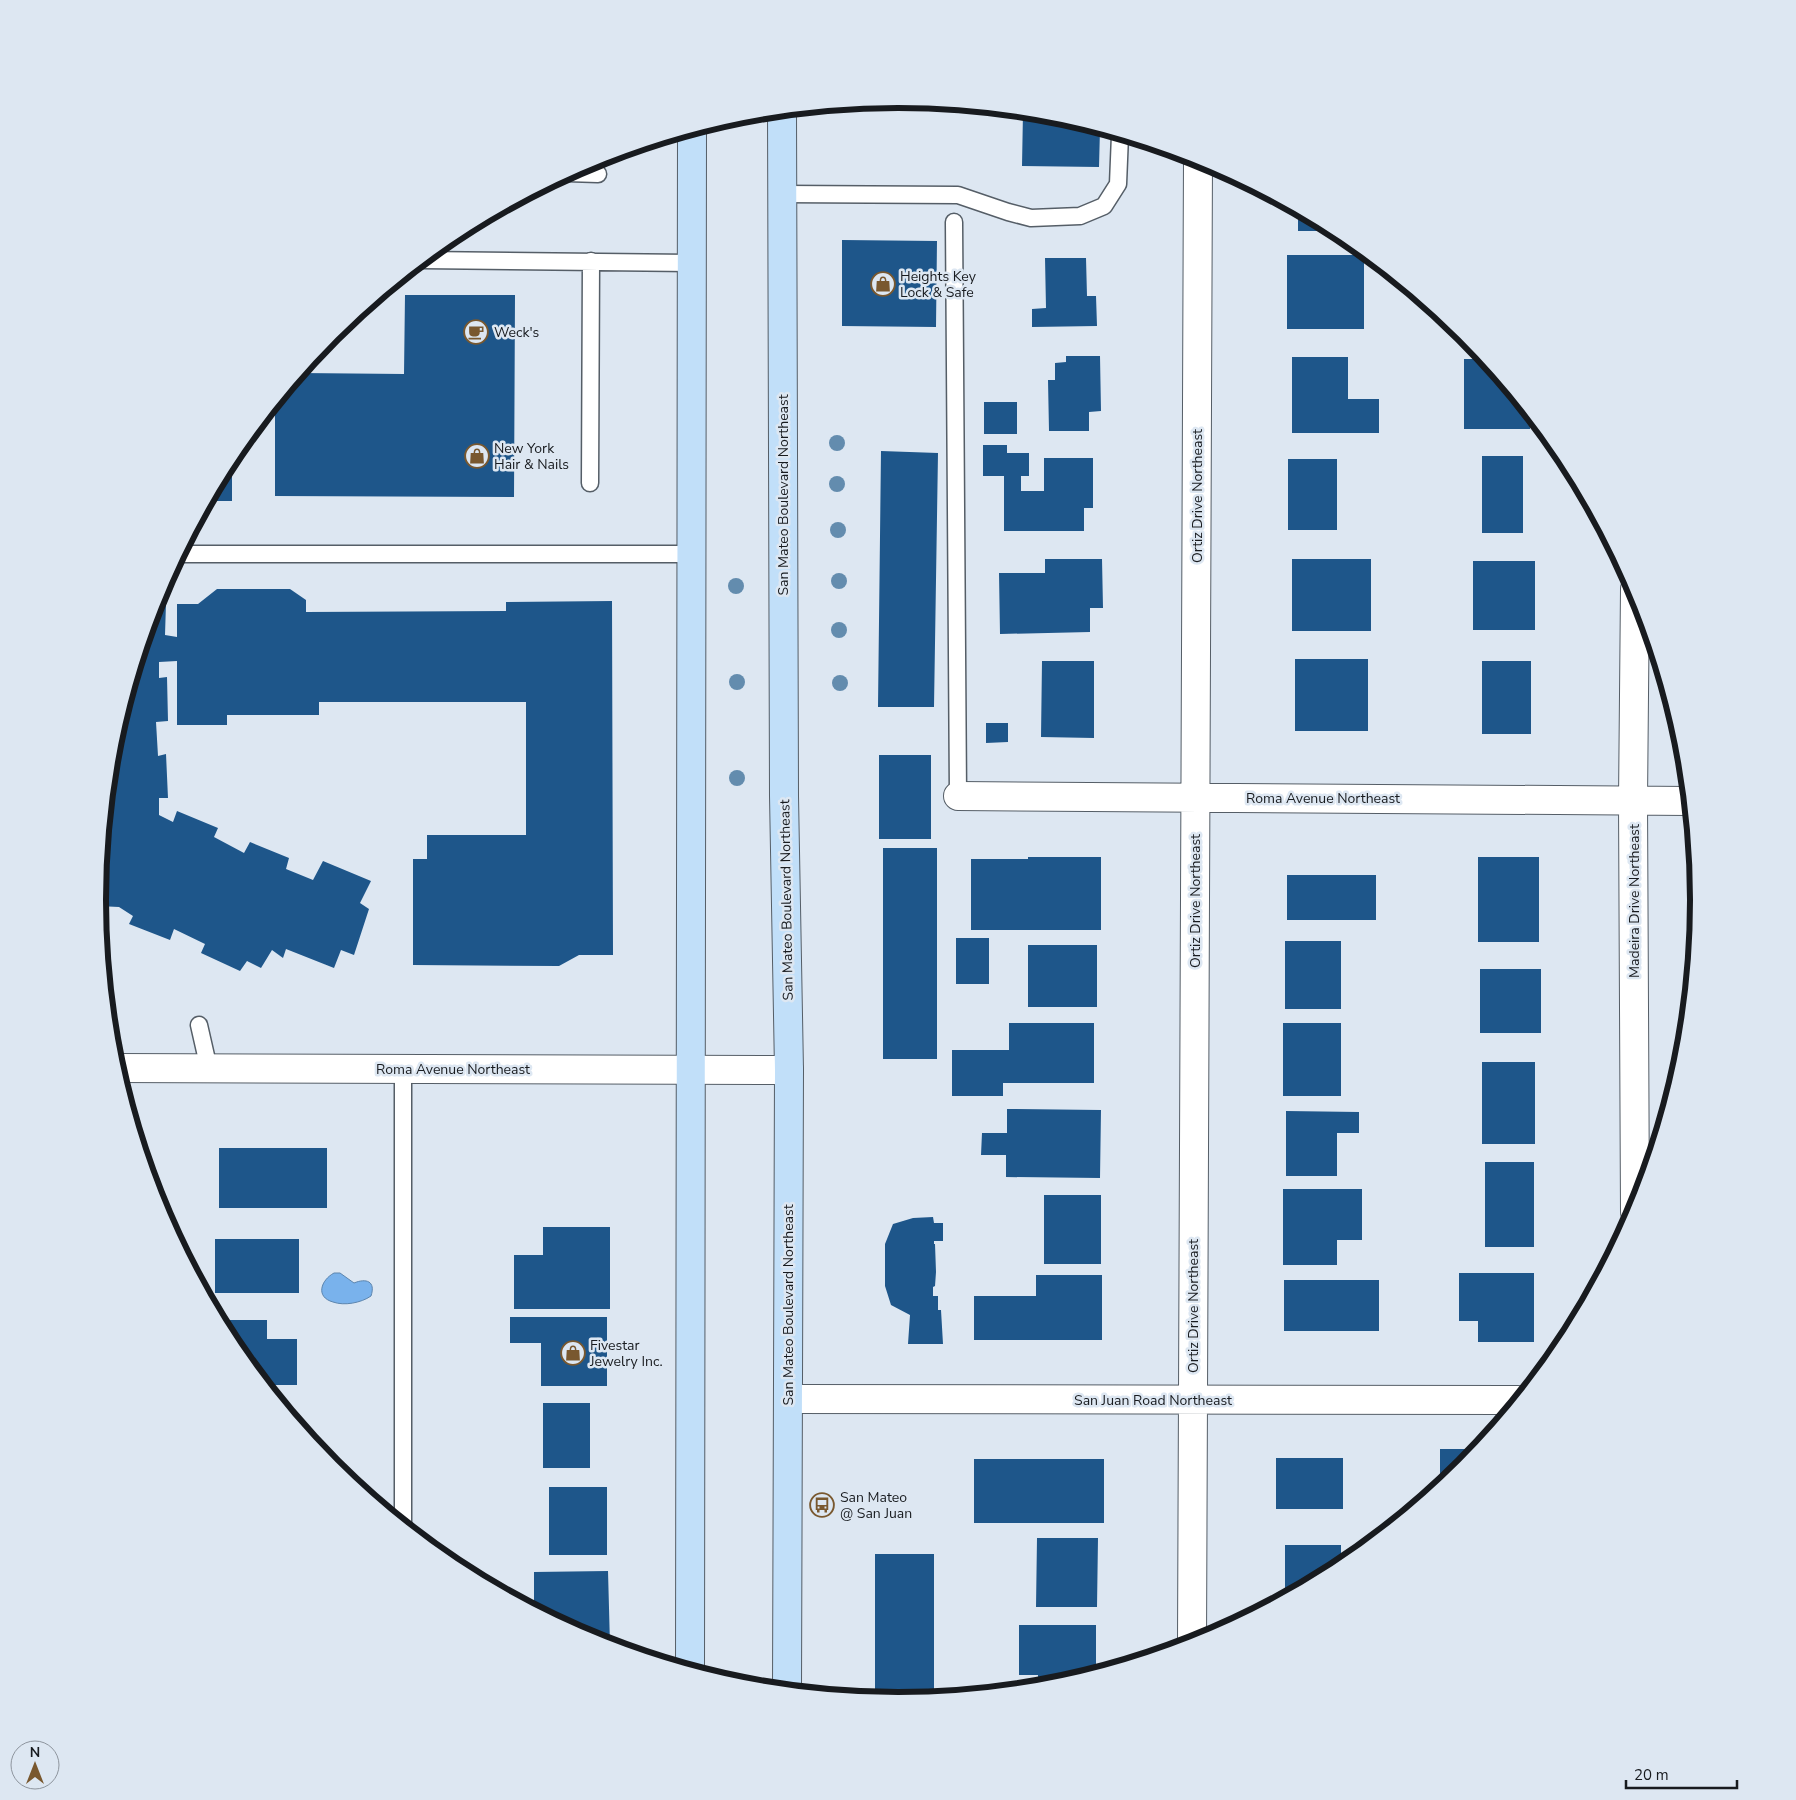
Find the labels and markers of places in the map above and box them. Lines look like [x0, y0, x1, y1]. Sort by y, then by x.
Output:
place label: Heights Key Lock & Safe [900, 267, 977, 302]
shop icon: Heights Key Lock & Safe [870, 271, 896, 297]
cafe icon: Weck's [463, 319, 489, 345]
place label: Weck's [494, 323, 540, 342]
place label: New York Hair & Nails [494, 439, 569, 474]
shop icon: New York Hair & Nails [464, 443, 490, 469]
place label: Fivestar Jewelry Inc. [589, 1336, 663, 1371]
shop icon: Fivestar Jewelry Inc. [560, 1340, 586, 1366]
place label: San Mateo @ San Juan [840, 1488, 912, 1523]
bus stop icon: San Mateo @ San Juan [809, 1492, 835, 1518]

